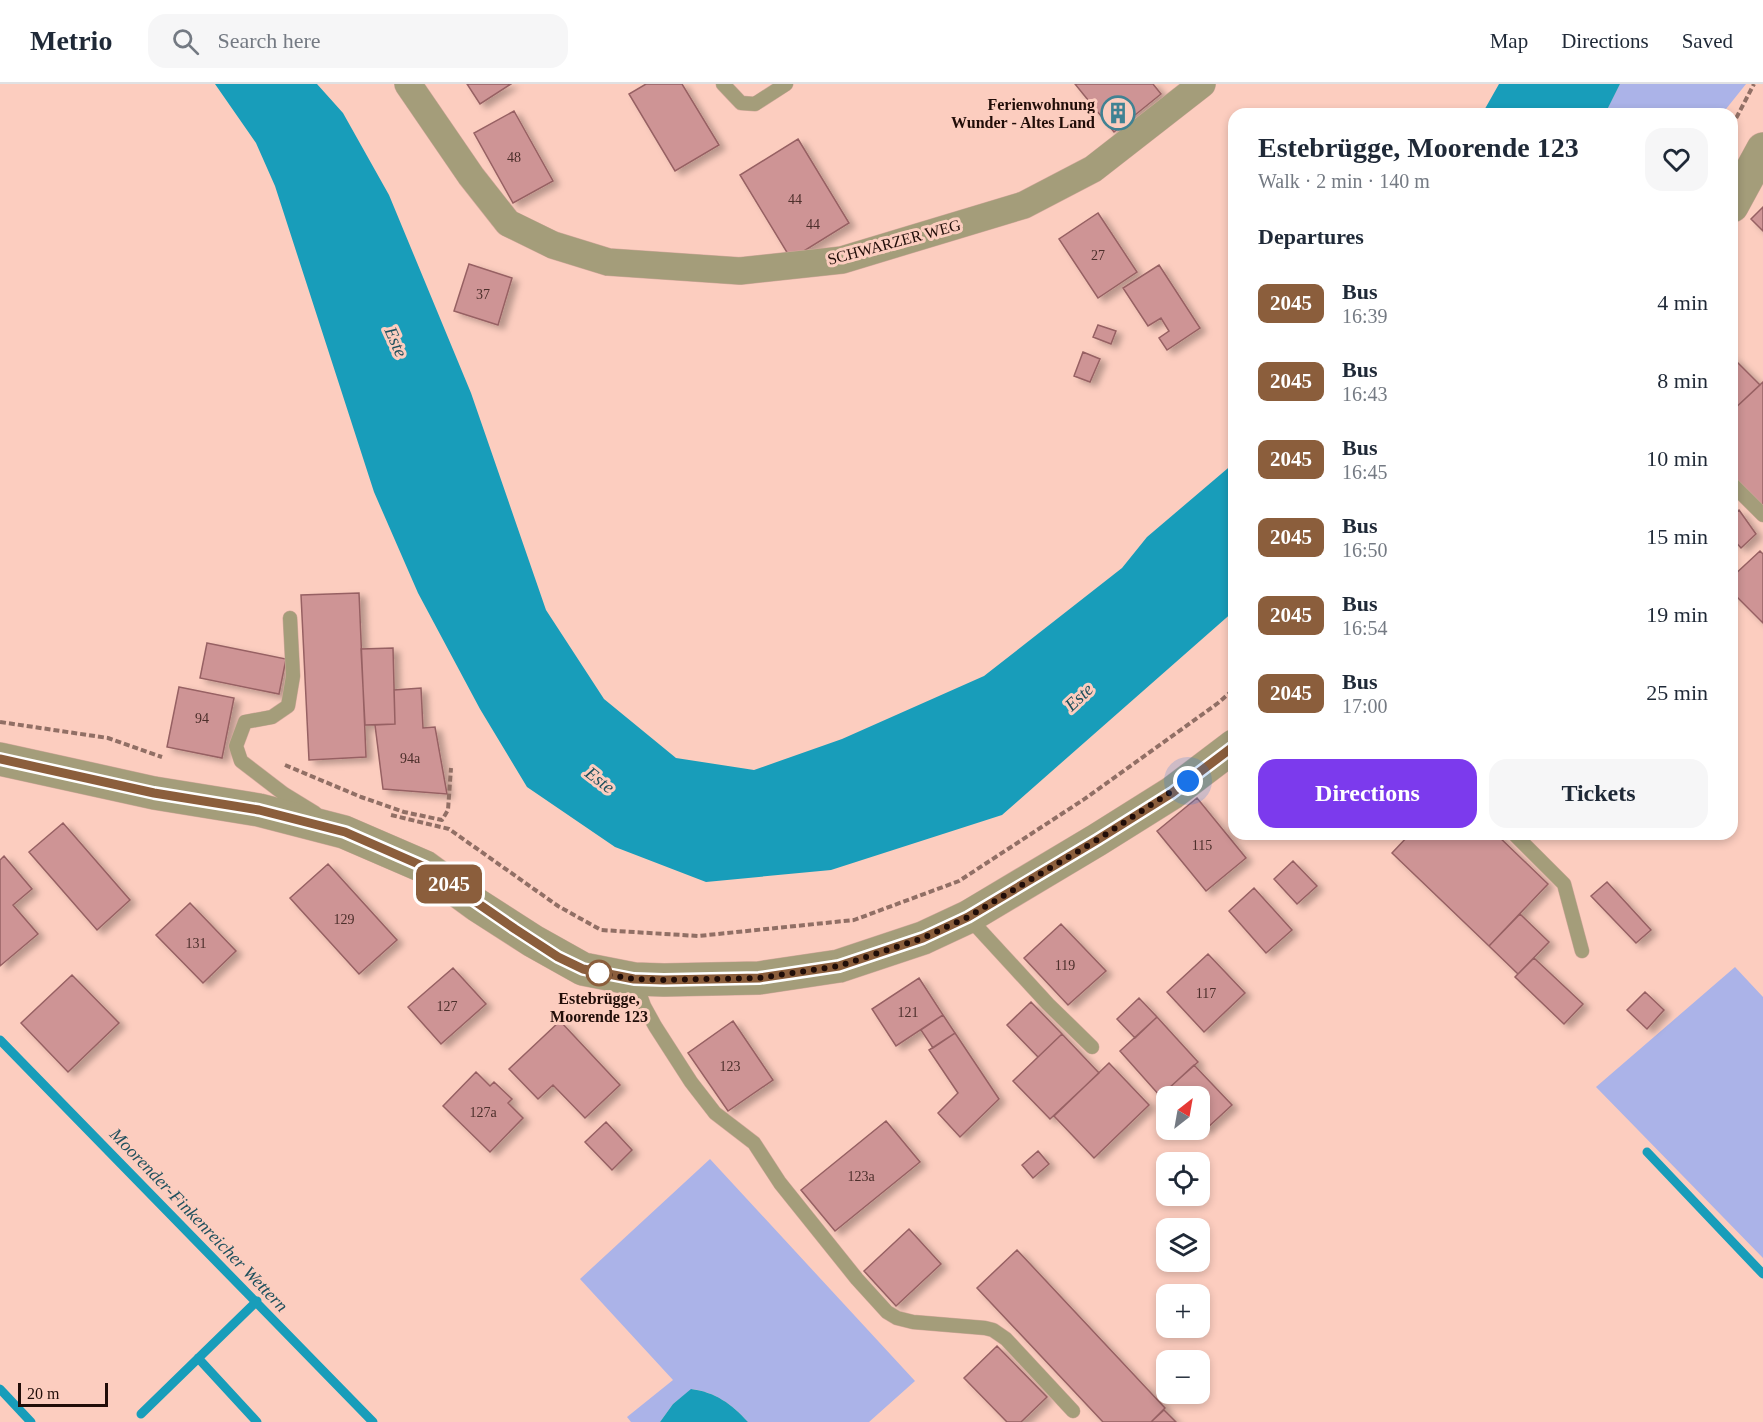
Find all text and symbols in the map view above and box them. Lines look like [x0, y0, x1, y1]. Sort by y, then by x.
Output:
search box [148, 14, 568, 68]
text: Metrio [30, 25, 112, 56]
icon: search [169, 25, 202, 58]
text: Search here [217, 28, 321, 53]
text: Map [1490, 29, 1528, 53]
text: Directions [1561, 29, 1649, 53]
text: Saved [1682, 29, 1733, 53]
building icon: Ferienwohnung Wunder - Altes Land [1100, 95, 1136, 131]
place label: Ferienwohnung Wunder - Altes Land [951, 96, 1095, 131]
button: heart [1645, 128, 1708, 191]
text: Estebrügge, Moorende 123 [1258, 132, 1579, 163]
house number: 48 [507, 150, 521, 165]
text: Walk · 2 min · 140 m [1258, 170, 1430, 192]
house number: 44 [788, 192, 802, 207]
street label: SCHWARZER WEG [826, 216, 963, 268]
house number: 44 [806, 217, 820, 232]
text: Departures [1258, 224, 1364, 249]
house number: 27 [1091, 248, 1105, 263]
text: Bus [1342, 279, 1377, 304]
house number: 37 [476, 287, 490, 302]
text: 4 min [1657, 290, 1708, 315]
text: 2045 [1270, 291, 1312, 315]
text: 16:39 [1342, 305, 1388, 327]
water label: Este [380, 323, 411, 360]
text: Bus [1342, 357, 1377, 382]
text: 8 min [1657, 368, 1708, 393]
text: 2045 [1270, 369, 1312, 393]
text: 16:43 [1342, 383, 1388, 405]
text: Bus [1342, 435, 1377, 460]
text: 10 min [1646, 446, 1708, 471]
text: 2045 [1270, 447, 1312, 471]
text: 16:45 [1342, 461, 1388, 483]
text: Bus [1342, 513, 1377, 538]
text: 15 min [1646, 524, 1708, 549]
text: 2045 [1270, 525, 1312, 549]
text: 16:50 [1342, 539, 1388, 561]
text: Bus [1342, 591, 1377, 616]
text: 19 min [1646, 602, 1708, 627]
text: 2045 [1270, 603, 1312, 627]
text: 16:54 [1342, 617, 1388, 639]
text: Bus [1342, 669, 1377, 694]
water label: Este [1060, 679, 1097, 716]
text: 25 min [1646, 680, 1708, 705]
text: 2045 [1270, 681, 1312, 705]
text: 17:00 [1342, 695, 1388, 717]
house number: 94 [195, 711, 209, 726]
house number: 94a [400, 751, 421, 766]
button: Directions [1258, 759, 1477, 828]
button: Tickets [1489, 759, 1708, 828]
water label: Este [581, 762, 618, 797]
your location [1173, 766, 1203, 796]
house number: 115 [1192, 838, 1212, 853]
line badge: 2045 [407, 864, 491, 904]
text: 2045 [428, 872, 470, 896]
house number: 129 [334, 912, 355, 927]
house number: 131 [186, 936, 207, 951]
house number: 119 [1055, 958, 1075, 973]
marker: Estebrügge, Moorende 123 [586, 960, 612, 986]
house number: 117 [1196, 986, 1216, 1001]
place label: Estebrügge, Moorende 123 [550, 990, 648, 1025]
house number: 127 [437, 999, 458, 1014]
house number: 121 [898, 1005, 919, 1020]
house number: 123 [720, 1059, 741, 1074]
north arrow [1156, 1086, 1210, 1140]
map controls [1156, 1086, 1210, 1404]
house number: 127a [469, 1105, 497, 1120]
water label: Moorender-Finkenreicher Wettern [105, 1123, 292, 1316]
button: locate [1156, 1152, 1210, 1206]
house number: 123a [847, 1169, 875, 1184]
button: layers [1156, 1218, 1210, 1272]
button: + [1156, 1284, 1210, 1338]
button: − [1156, 1350, 1210, 1404]
scale bar [18, 1380, 108, 1408]
text: 20 m [27, 1385, 59, 1402]

